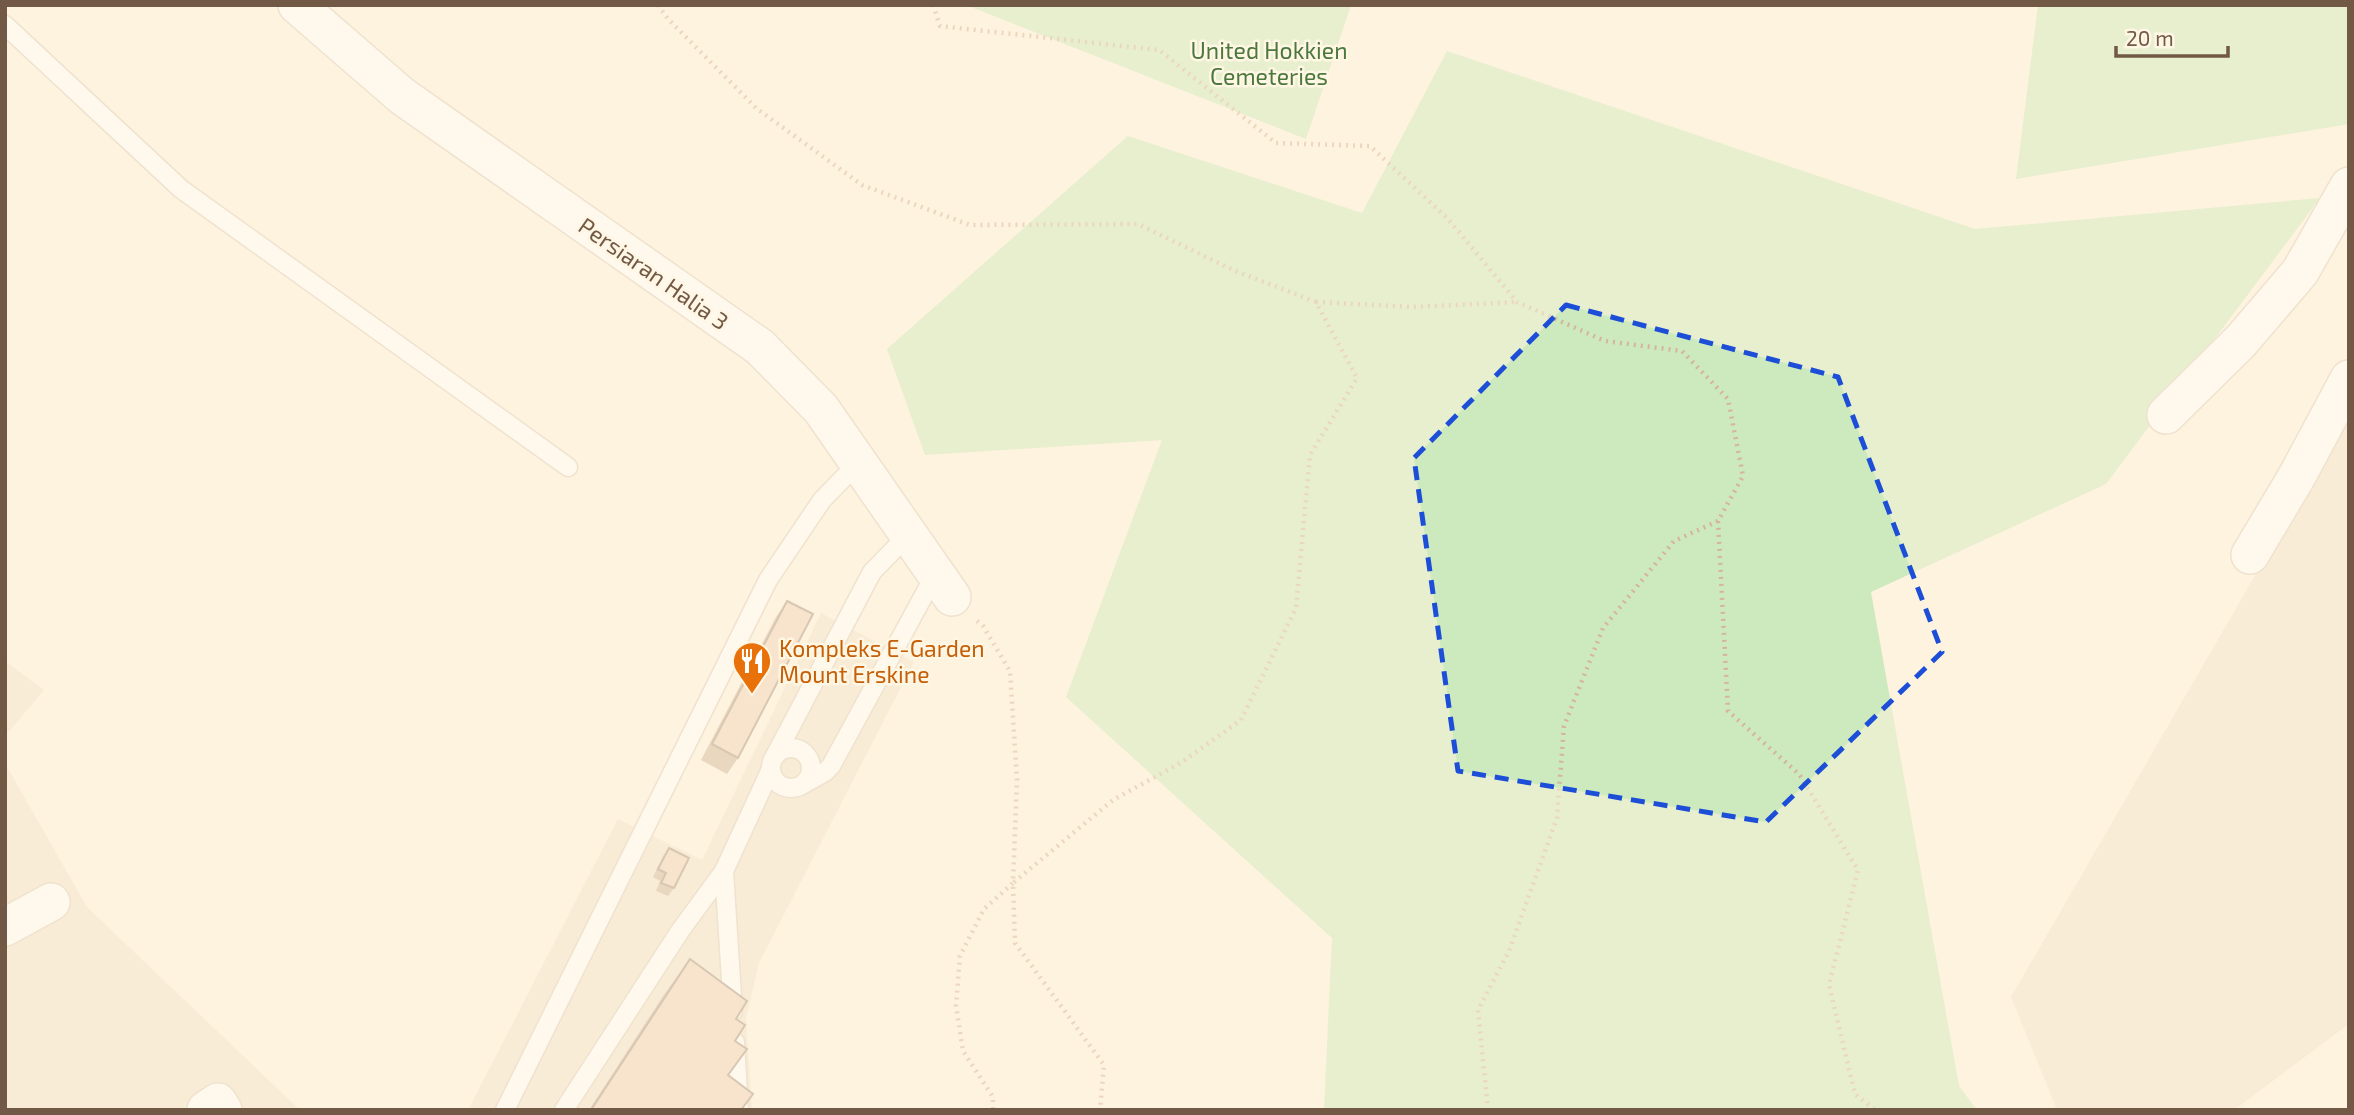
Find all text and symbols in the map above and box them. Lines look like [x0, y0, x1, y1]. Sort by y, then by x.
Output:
scale bar [2116, 14, 2228, 58]
text: 20 m [2126, 25, 2174, 50]
park label: United Hokkien Cemeteries [1190, 36, 1348, 90]
street label: Persiaran Halia 3 [574, 211, 734, 335]
place label: Kompleks E-Garden Mount Erskine [779, 634, 985, 688]
restaurant icon: Kompleks E-Garden Mount Erskine [731, 640, 773, 695]

